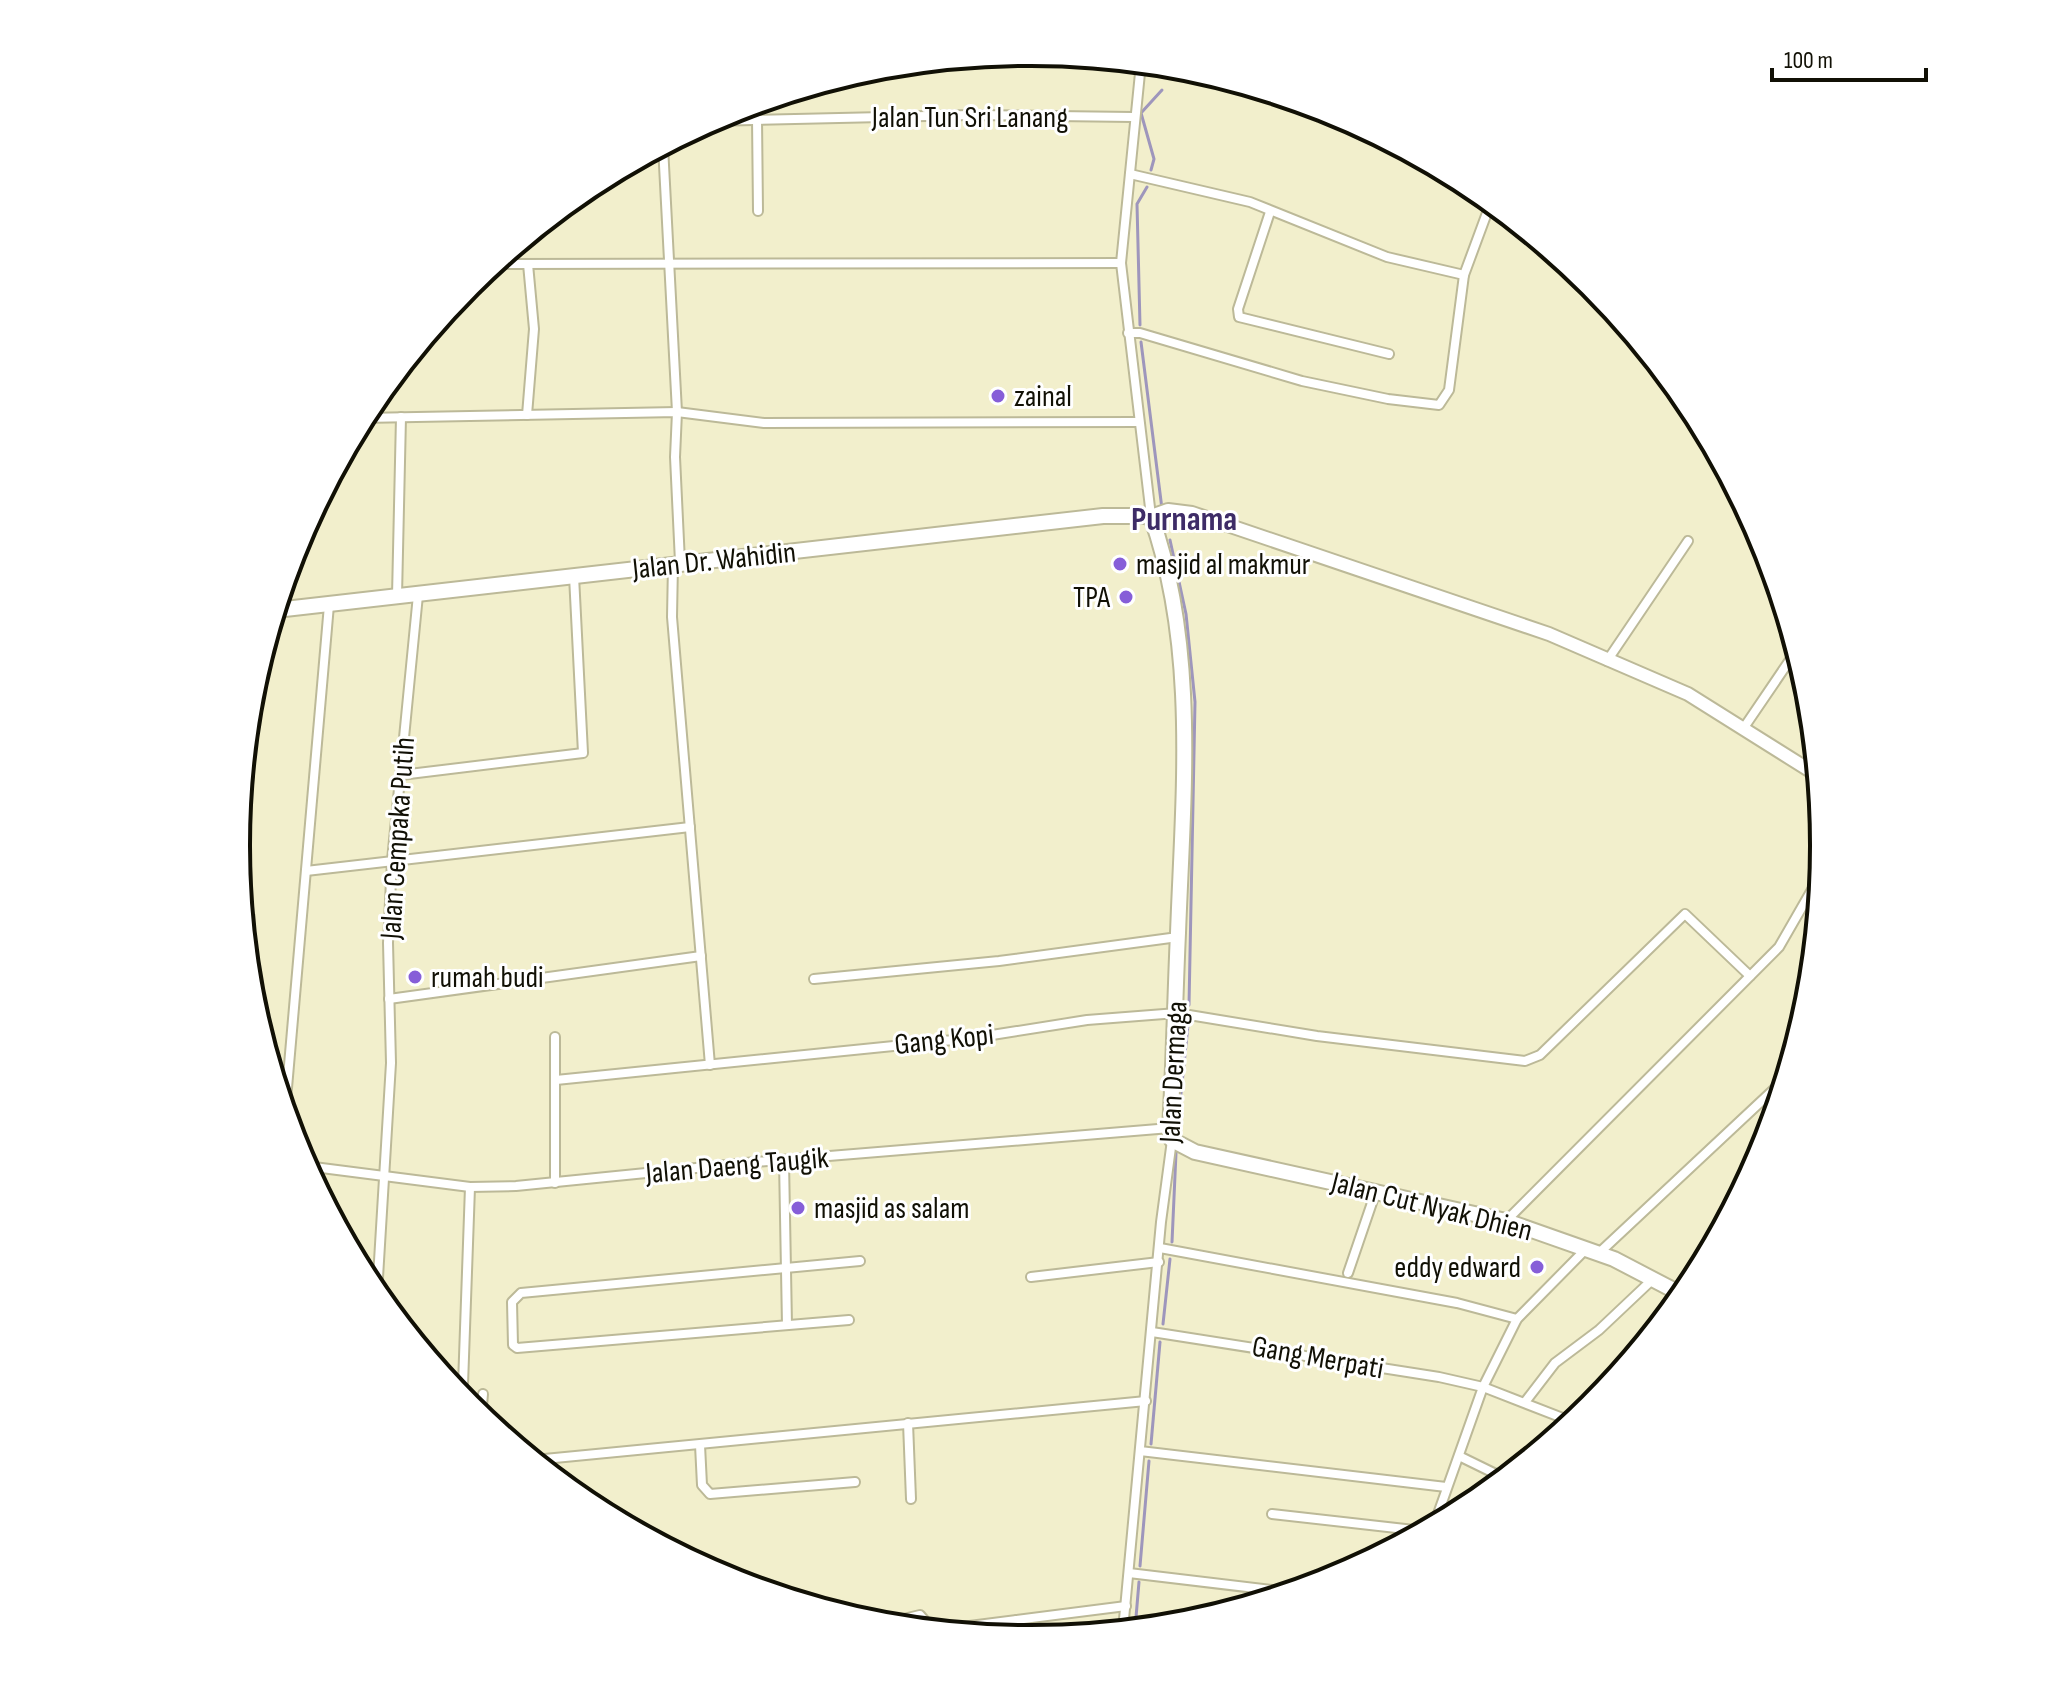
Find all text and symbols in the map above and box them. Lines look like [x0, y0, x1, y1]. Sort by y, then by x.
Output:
scale bar [1772, 32, 1926, 82]
text: 100 m [1784, 46, 1833, 75]
street label: Jalan Tun Sri Lanang [871, 100, 1068, 136]
place label: zainal [1014, 379, 1072, 415]
marker: zainal [989, 387, 1007, 405]
district label: Purnama [1131, 499, 1237, 540]
street label: Jalan Dr. Wahidin [630, 535, 798, 588]
place label: masjid al makmur [1136, 547, 1311, 583]
marker: masjid al makmur [1111, 555, 1129, 573]
place label: TPA [1073, 580, 1110, 616]
marker: TPA [1117, 588, 1135, 606]
street label: Jalan Cempaka Putih [373, 736, 423, 941]
place label: rumah budi [431, 960, 544, 996]
marker: rumah budi [406, 968, 424, 986]
street label: Jalan Dermaga [1152, 1000, 1196, 1145]
street label: Gang Kopi [893, 1017, 995, 1063]
street label: Jalan Daeng Taugik [643, 1140, 831, 1192]
street label: Jalan Cut Nyak Dhien [1327, 1164, 1536, 1249]
place label: masjid as salam [814, 1191, 970, 1227]
marker: masjid as salam [789, 1199, 807, 1217]
place label: eddy edward [1394, 1250, 1521, 1286]
marker: eddy edward [1528, 1258, 1546, 1276]
street label: Gang Merpati [1249, 1329, 1387, 1387]

